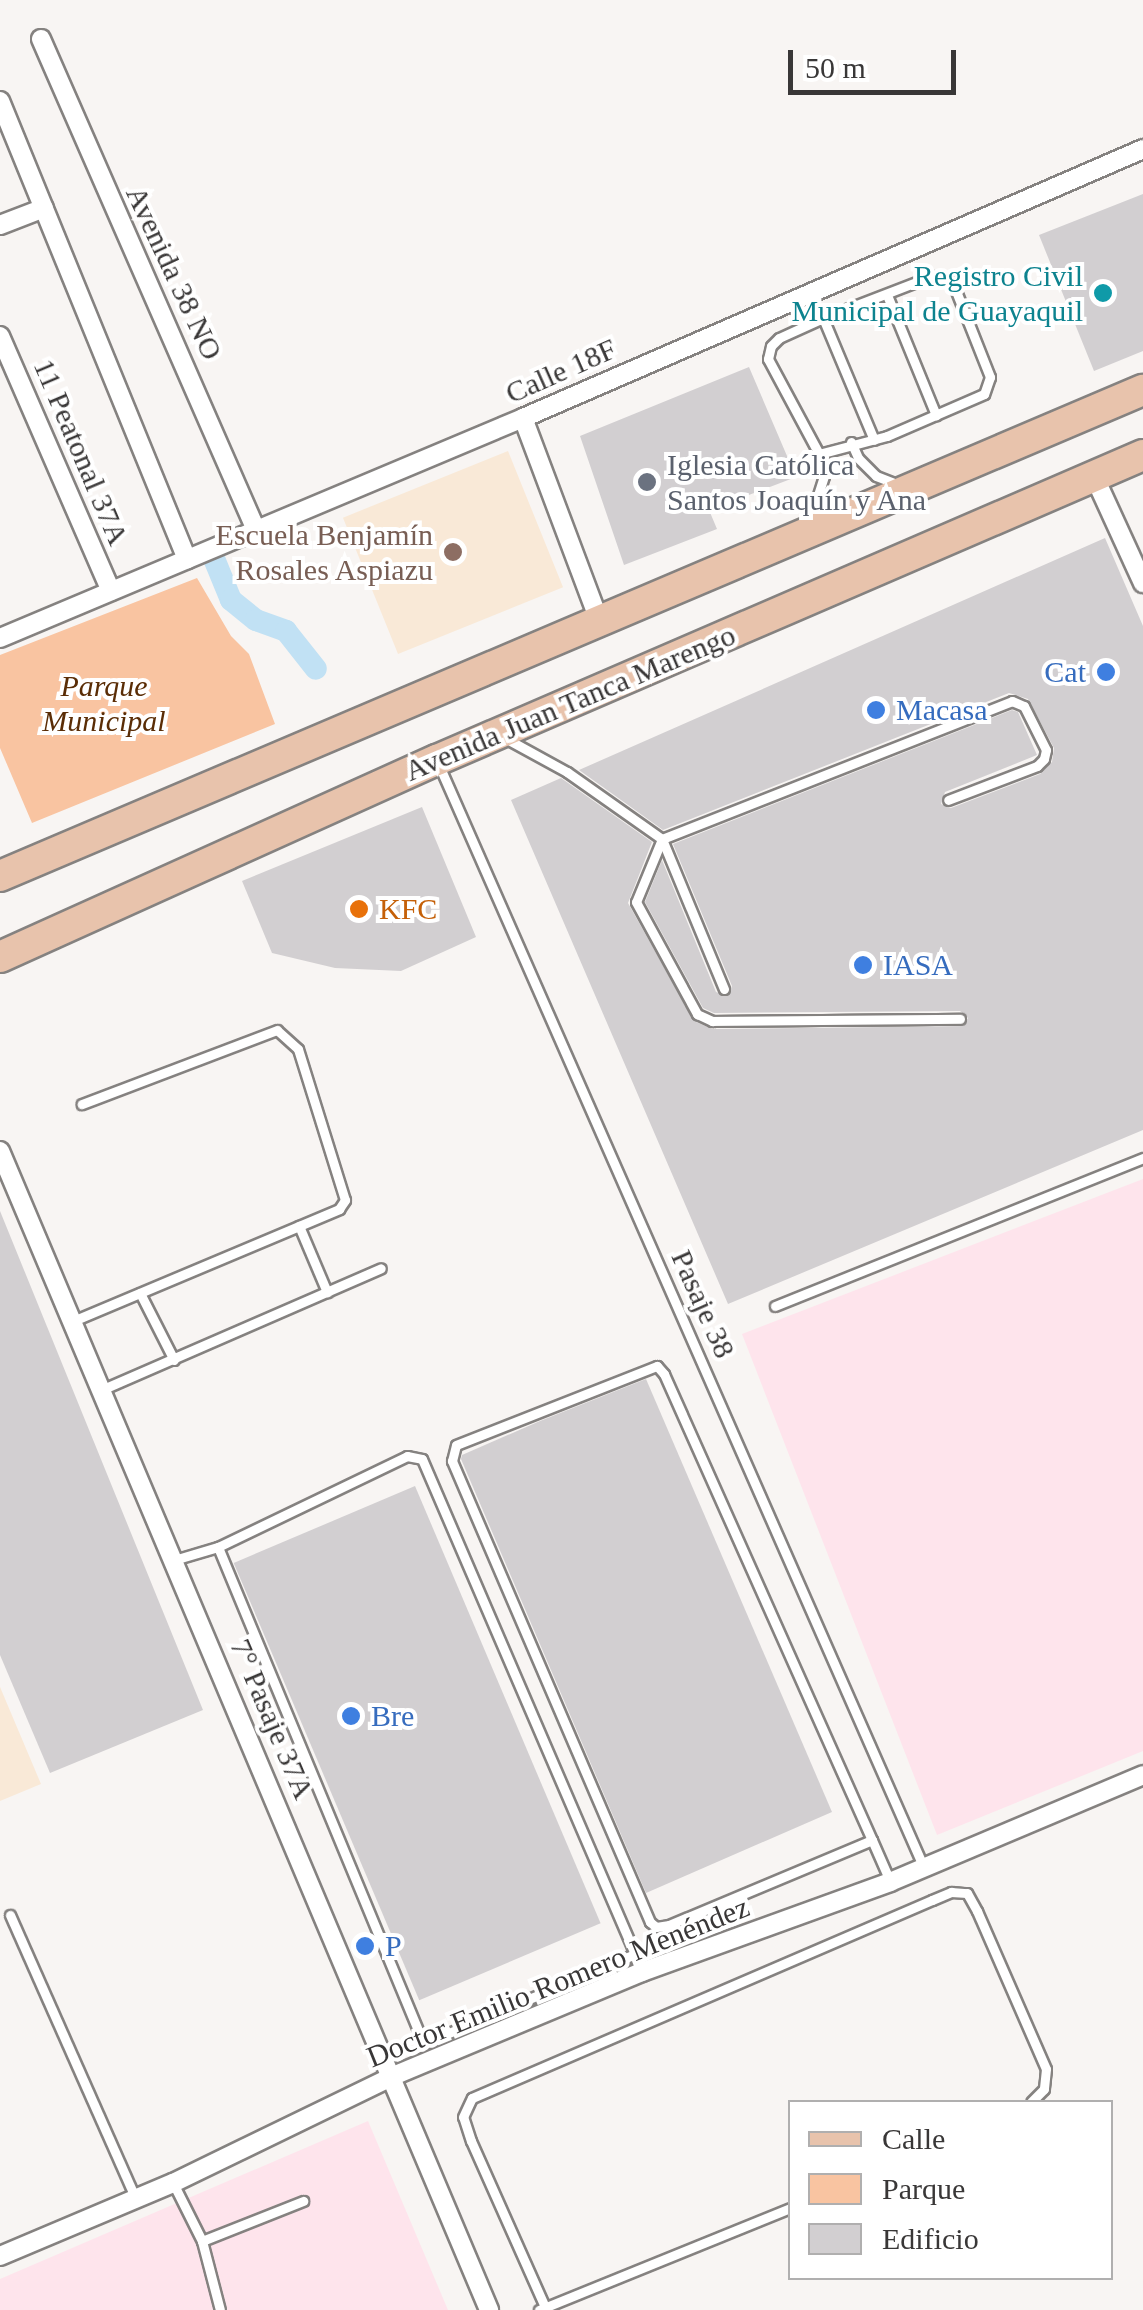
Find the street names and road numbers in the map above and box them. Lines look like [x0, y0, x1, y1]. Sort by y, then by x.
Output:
street label: Avenida 38 NO [118, 180, 230, 366]
street label: Calle 18F [500, 331, 622, 411]
street label: 11 Peatonal 37A [26, 353, 136, 551]
street label: Avenida Juan Tanca Marengo [399, 617, 741, 789]
street label: Pasaje 38 [663, 1245, 743, 1363]
street label: 7° Pasaje 37A [222, 1634, 322, 1804]
street label: Doctor Emilio Romero Menéndez [362, 1889, 754, 2075]

